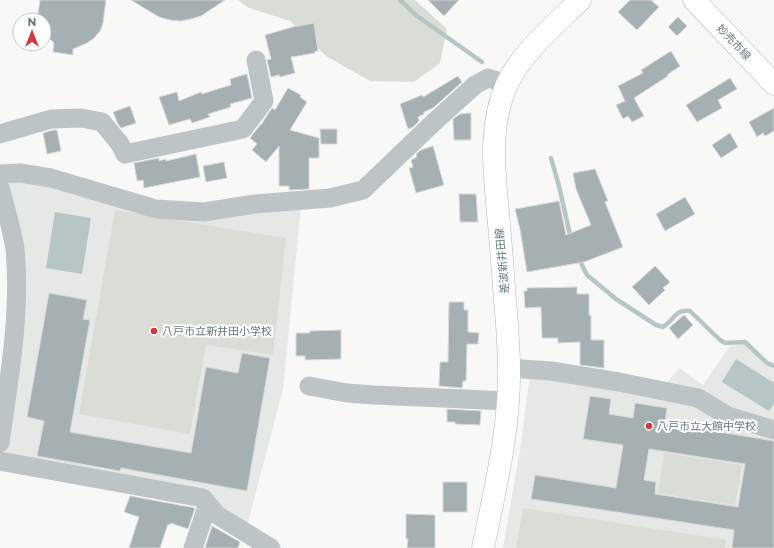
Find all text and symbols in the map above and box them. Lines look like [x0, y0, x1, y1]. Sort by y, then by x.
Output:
north arrow [12, 12, 52, 52]
text: N [28, 15, 36, 29]
street label: 妙売市線 [714, 21, 754, 63]
street label: 差波新井田線 [492, 228, 512, 294]
place label: 八戸市立新井田小学校 [162, 324, 272, 338]
marker: 八戸市立新井田小学校 [149, 326, 159, 336]
place label: 八戸市立大館中学校 [657, 419, 756, 433]
marker: 八戸市立大館中学校 [644, 421, 654, 431]

